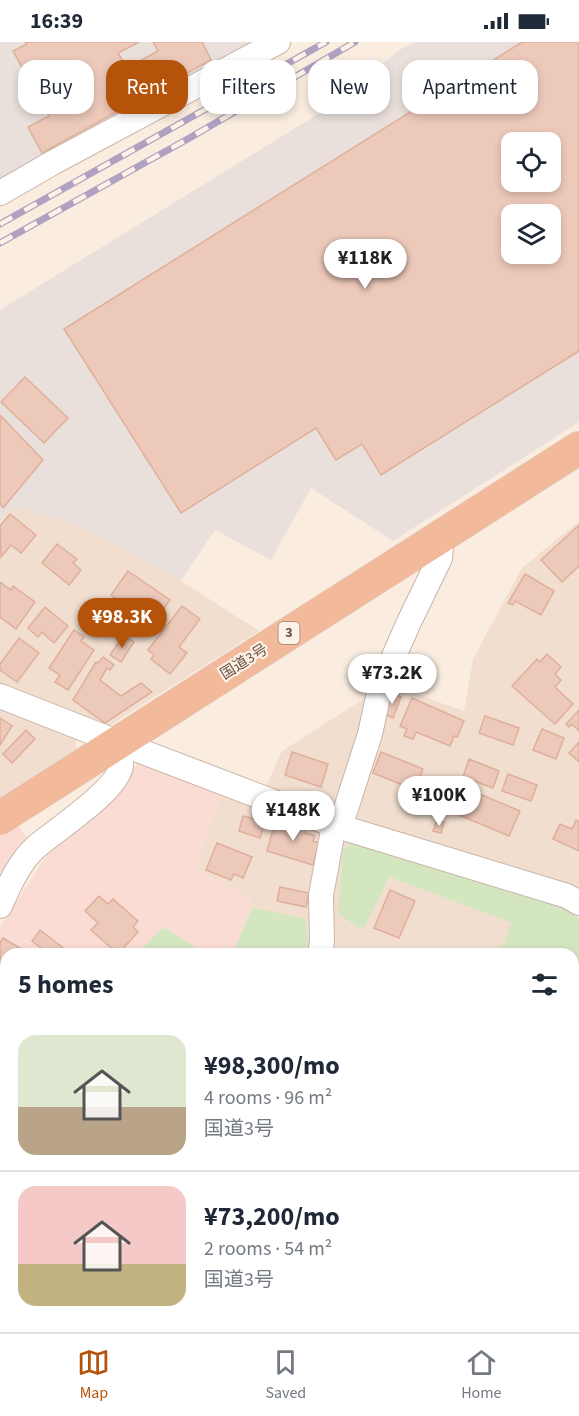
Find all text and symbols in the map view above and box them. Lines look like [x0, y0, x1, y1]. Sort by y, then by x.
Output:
text: 16:39 [30, 5, 83, 37]
chip: Buy [18, 60, 94, 114]
chip: Rent [106, 60, 188, 114]
chip: Filters [200, 60, 296, 114]
chip: New [308, 60, 390, 114]
chip: Apartment [402, 60, 538, 114]
map controls [501, 132, 561, 264]
button: locate [501, 132, 561, 192]
button: layers [501, 204, 561, 264]
pin: ¥118K [323, 239, 407, 290]
text: ¥118K [338, 244, 392, 272]
pin: ¥98.3K [73, 598, 171, 649]
text: ¥98.3K [92, 603, 152, 631]
road number: 3 [278, 622, 300, 644]
street label: 国道3号 [216, 639, 272, 685]
pin: ¥73.2K [343, 654, 441, 705]
text: ¥73.2K [362, 659, 422, 687]
pin: ¥100K [397, 776, 481, 827]
text: ¥100K [412, 781, 466, 809]
pin: ¥148K [251, 791, 335, 842]
text: ¥148K [266, 796, 320, 824]
text: 5 homes [18, 966, 113, 1003]
icon: filters [528, 968, 561, 1001]
text: ¥98,300/mo [204, 1047, 340, 1084]
icon: home [66, 1059, 138, 1131]
text: 4 rooms · 96 m² [204, 1084, 332, 1112]
text: 国道3号 [204, 1115, 274, 1143]
text: ¥73,200/mo [204, 1198, 340, 1235]
icon: home [66, 1210, 138, 1282]
text: 2 rooms · 54 m² [204, 1235, 332, 1263]
text: 国道3号 [204, 1266, 274, 1294]
tab: Map [77, 1346, 110, 1404]
tab: Saved [265, 1346, 306, 1404]
tab: Home [461, 1346, 502, 1404]

